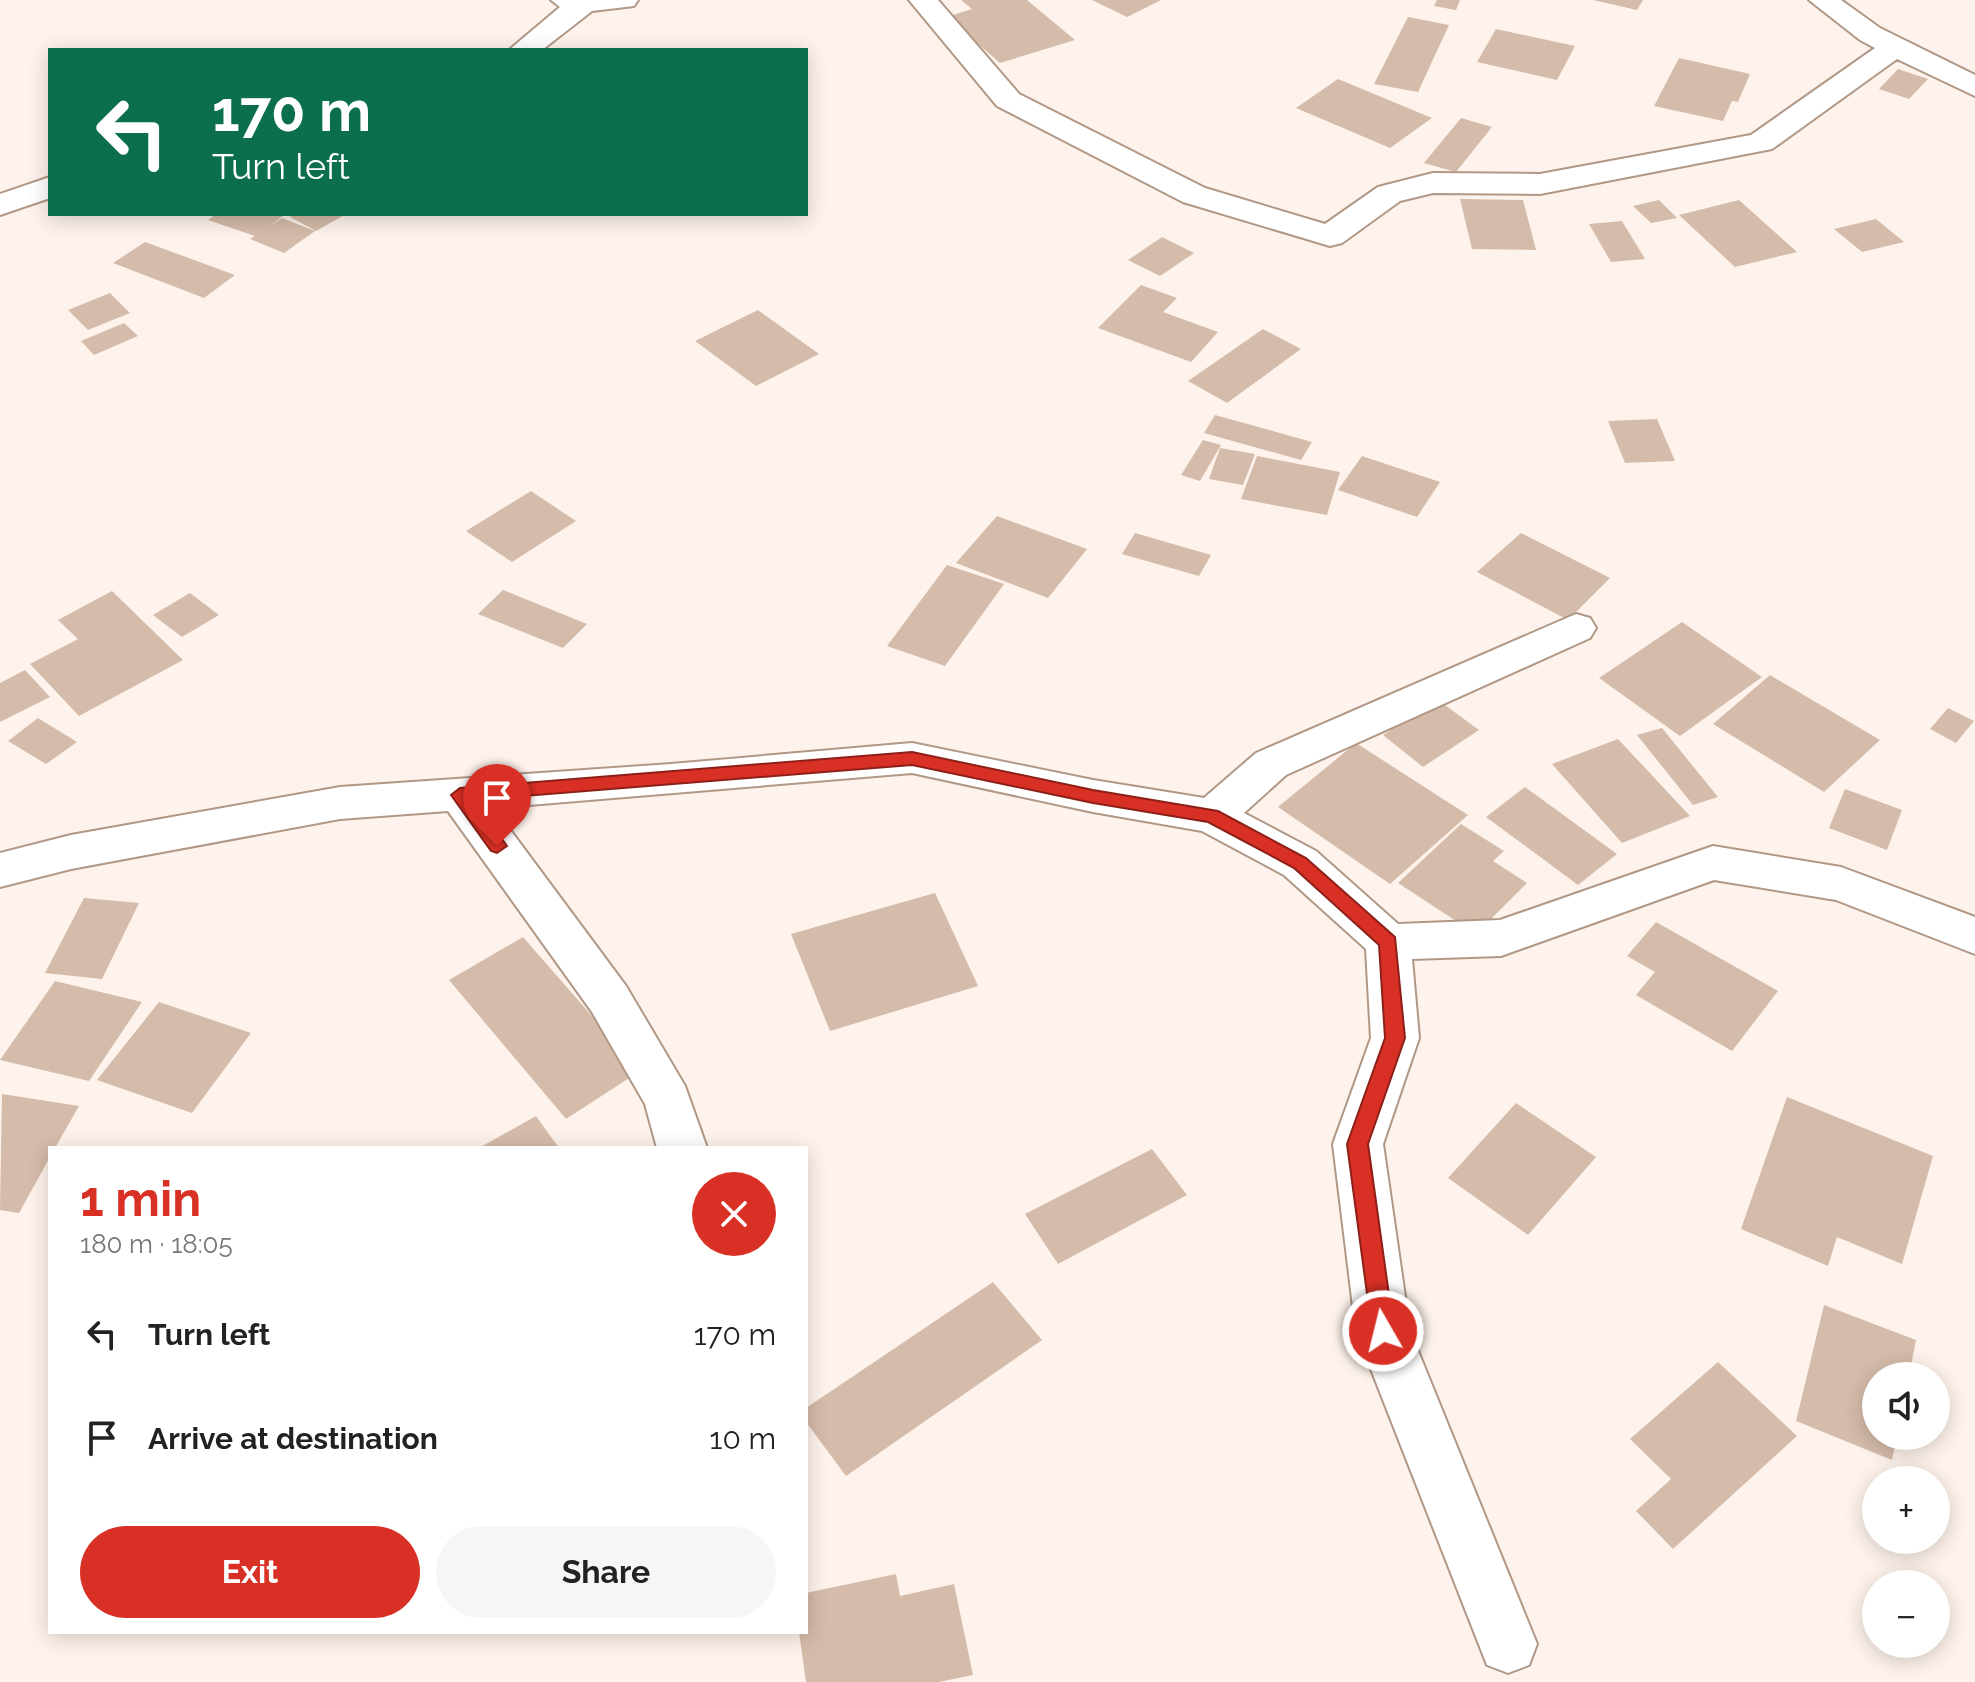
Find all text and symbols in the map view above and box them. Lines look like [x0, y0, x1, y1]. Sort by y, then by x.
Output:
text: 170 m [212, 78, 371, 144]
icon: left [80, 80, 184, 184]
text: Turn left [212, 145, 350, 187]
pin [463, 764, 531, 846]
icon: arrive [475, 776, 519, 820]
text: 1 min [80, 1171, 201, 1227]
button: close [692, 1172, 776, 1256]
text: 180 m · 18:05 [80, 1229, 233, 1259]
position arrow [1341, 1289, 1425, 1373]
icon: left [80, 1312, 124, 1356]
text: Turn left [148, 1317, 270, 1352]
text: 170 m [694, 1317, 776, 1352]
map controls [1862, 1362, 1950, 1658]
button: sound [1862, 1362, 1950, 1450]
icon: arrive [80, 1416, 124, 1460]
text: Arrive at destination [148, 1421, 438, 1456]
text: 10 m [710, 1421, 776, 1456]
button: + [1862, 1466, 1950, 1554]
button: Exit [80, 1526, 420, 1618]
button: Share [436, 1526, 776, 1618]
button: − [1862, 1570, 1950, 1658]

